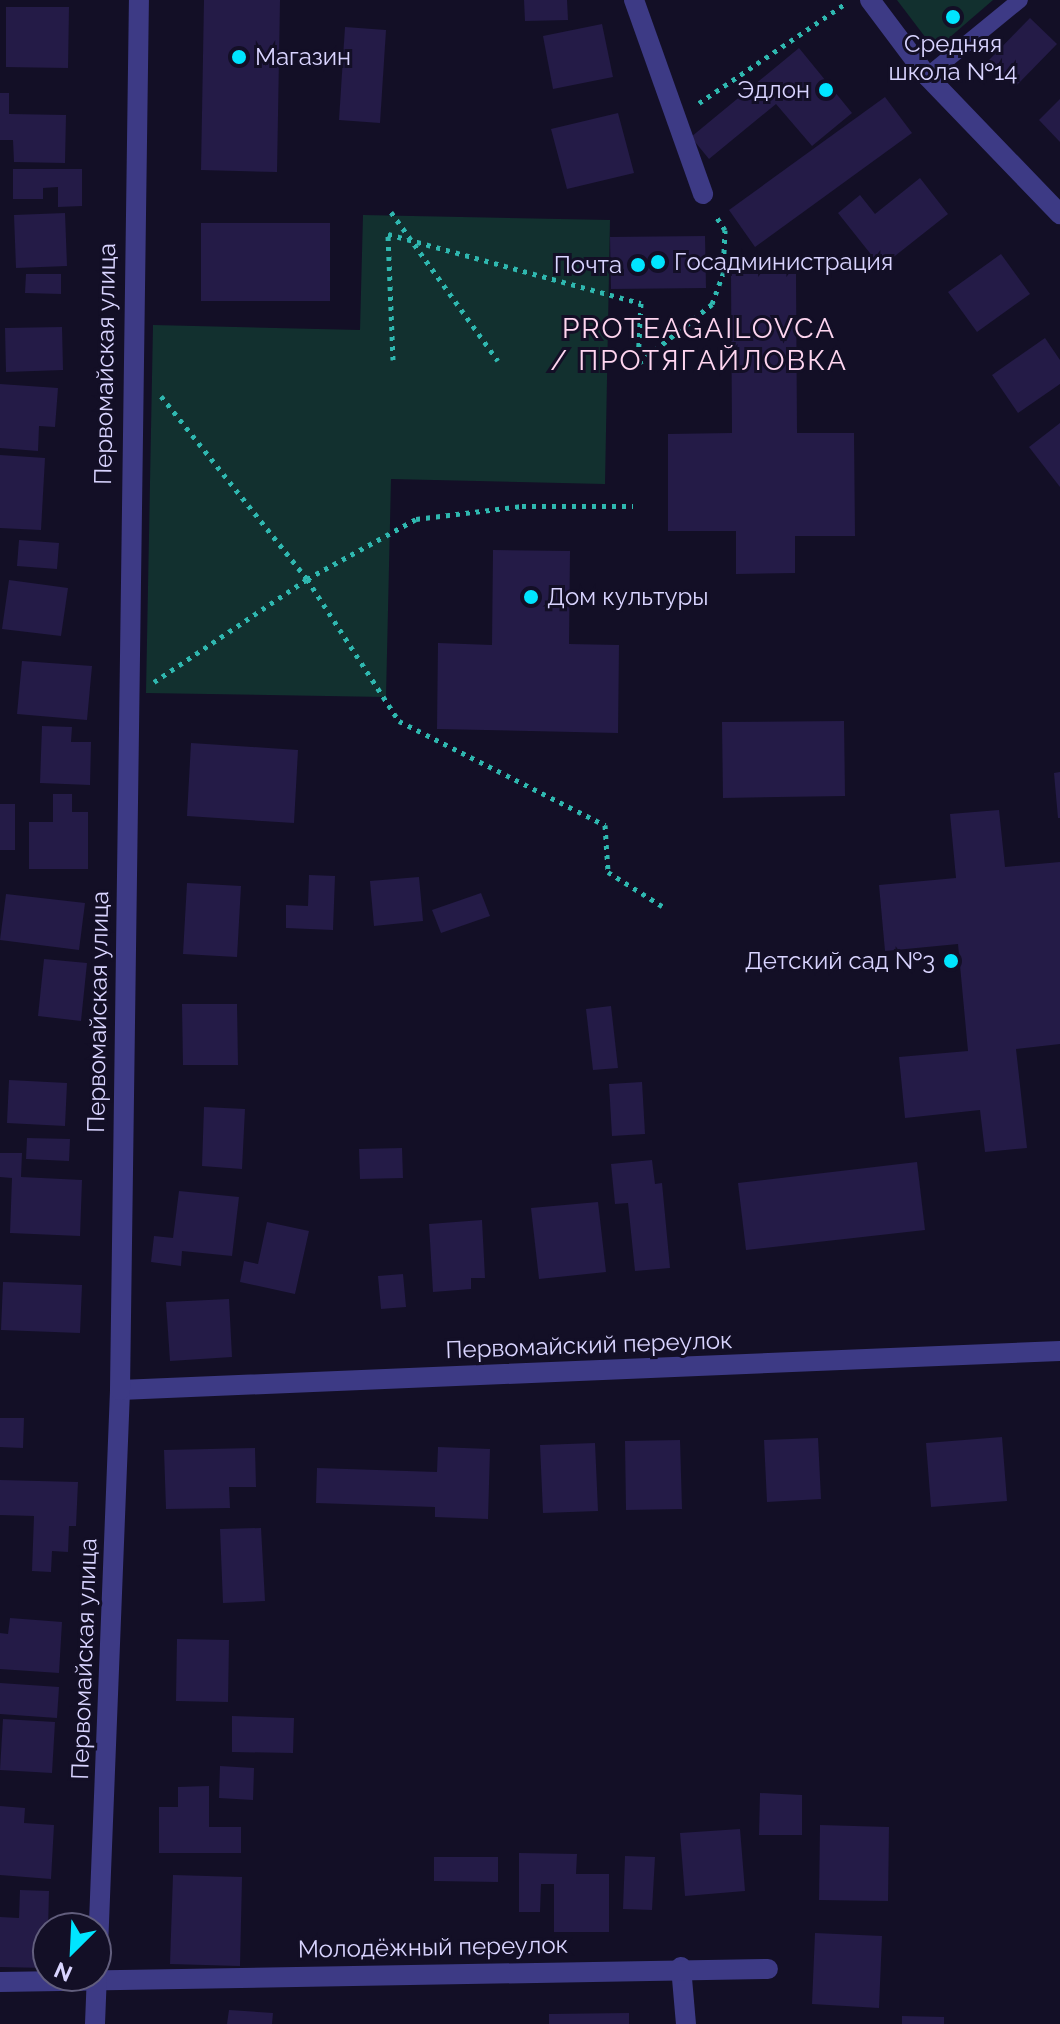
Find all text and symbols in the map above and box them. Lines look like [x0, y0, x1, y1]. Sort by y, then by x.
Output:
marker: Средняя школа №14 [944, 8, 962, 26]
place label: Средняя школа №14 [889, 30, 1017, 86]
place label: Магазин [255, 43, 351, 71]
marker: Магазин [230, 48, 248, 66]
place label: Эдлон [737, 76, 810, 104]
marker: Эдлон [817, 81, 835, 99]
street label: Первомайская улица [88, 243, 122, 485]
place label: Госадминистрация [674, 248, 893, 276]
place label: Почта [554, 251, 622, 279]
marker: Госадминистрация [649, 253, 667, 271]
marker: Почта [629, 256, 647, 274]
district label: PROTEAGAILOVCA / ПРОТЯГАЙЛОВКА [550, 312, 848, 378]
place label: Дом культуры [547, 583, 709, 611]
marker: Дом культуры [522, 588, 540, 606]
street label: Первомайская улица [81, 891, 115, 1133]
place label: Детский сад №3 [745, 947, 935, 975]
marker: Детский сад №3 [942, 952, 960, 970]
street label: Первомайский переулок [445, 1326, 733, 1364]
street label: Первомайская улица [65, 1537, 103, 1781]
north arrow [32, 1912, 112, 1992]
street label: Молодёжный переулок [298, 1930, 568, 1964]
text: N [50, 1957, 76, 1987]

